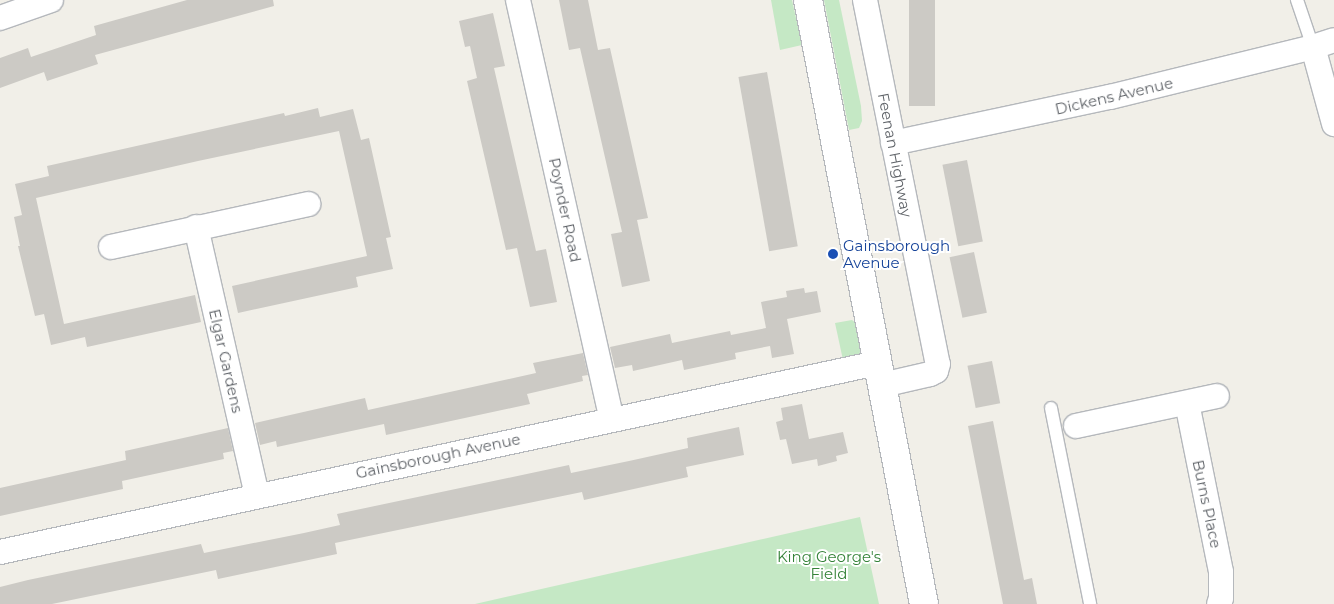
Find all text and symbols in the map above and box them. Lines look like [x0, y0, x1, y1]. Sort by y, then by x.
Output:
street label: Dickens Avenue [1053, 74, 1175, 118]
street label: Feenan Highway [874, 91, 916, 219]
street label: Poynder Road [545, 156, 585, 264]
place label: Gainsborough Avenue [843, 236, 950, 271]
marker: Gainsborough Avenue [827, 248, 839, 260]
street label: Elgar Gardens [205, 307, 247, 415]
street label: Gainsborough Avenue [354, 430, 522, 482]
street label: Burns Place [1189, 458, 1225, 550]
park label: King George's Field [777, 547, 881, 582]

